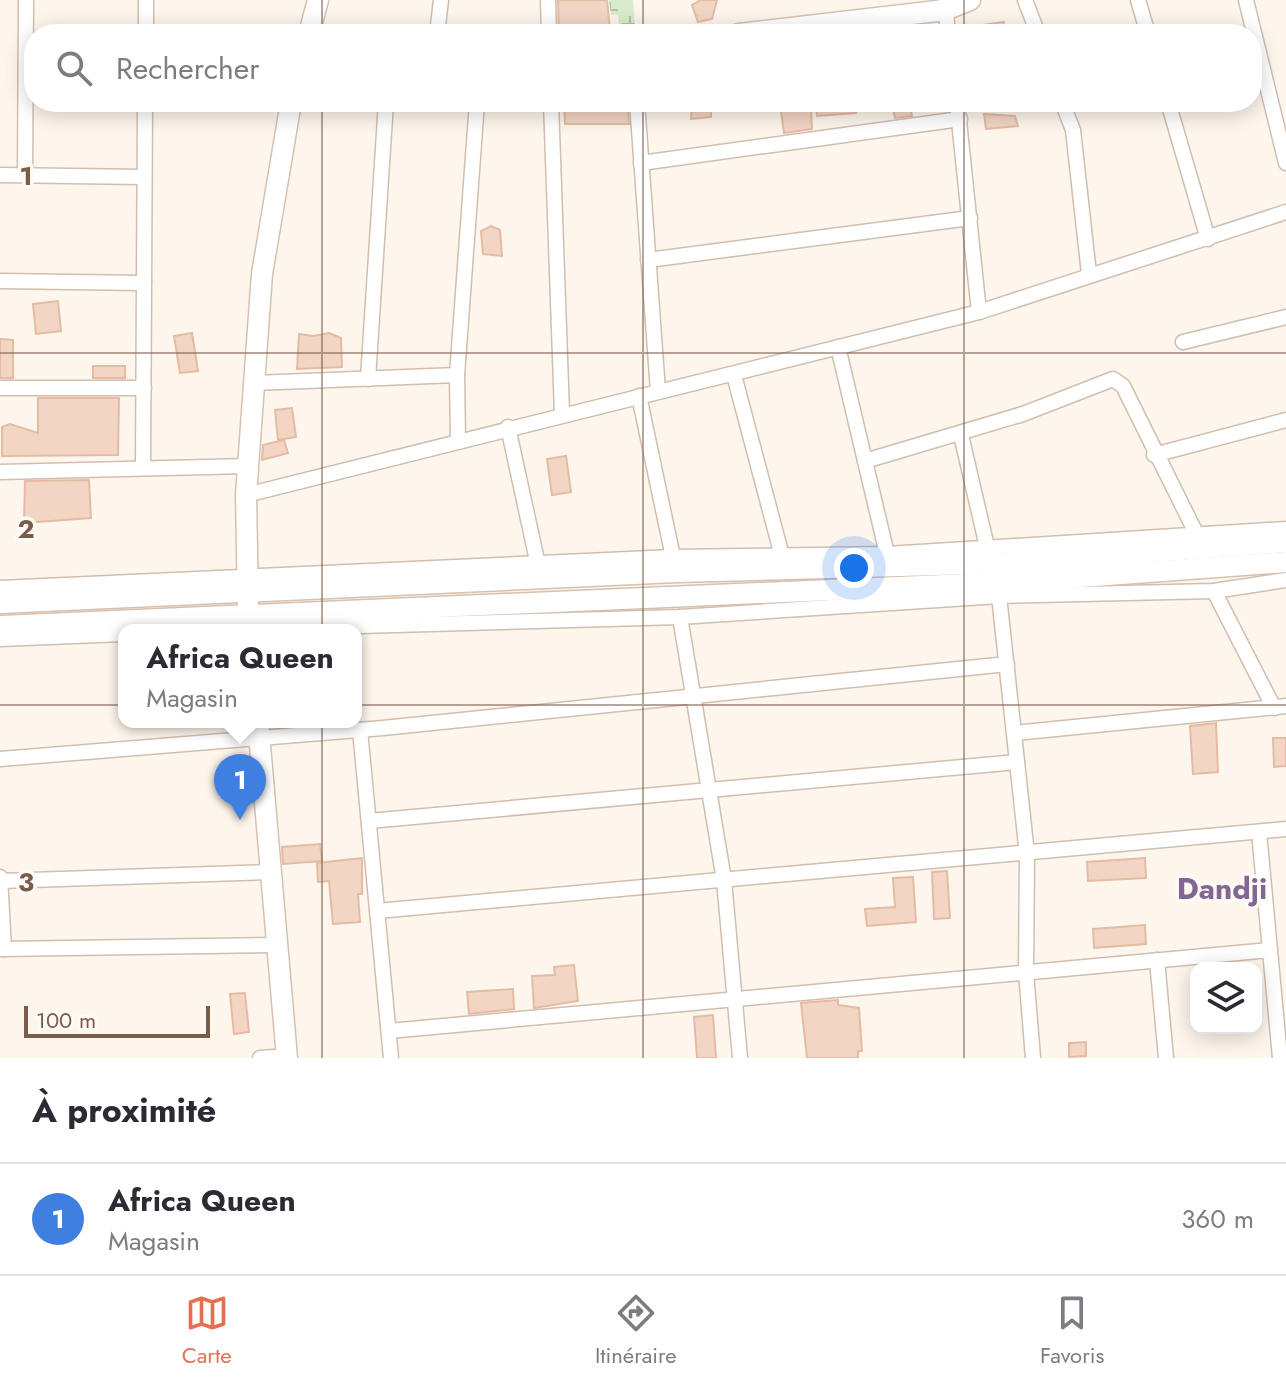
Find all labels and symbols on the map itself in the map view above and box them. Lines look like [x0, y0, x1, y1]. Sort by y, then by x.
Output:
text: 1 [19, 157, 33, 195]
text: 2 [17, 510, 35, 548]
your location [834, 548, 874, 588]
pin: 1 [214, 754, 266, 820]
text: 3 [18, 863, 34, 901]
district label: Dandji [1177, 867, 1267, 910]
scale bar [24, 1002, 210, 1038]

